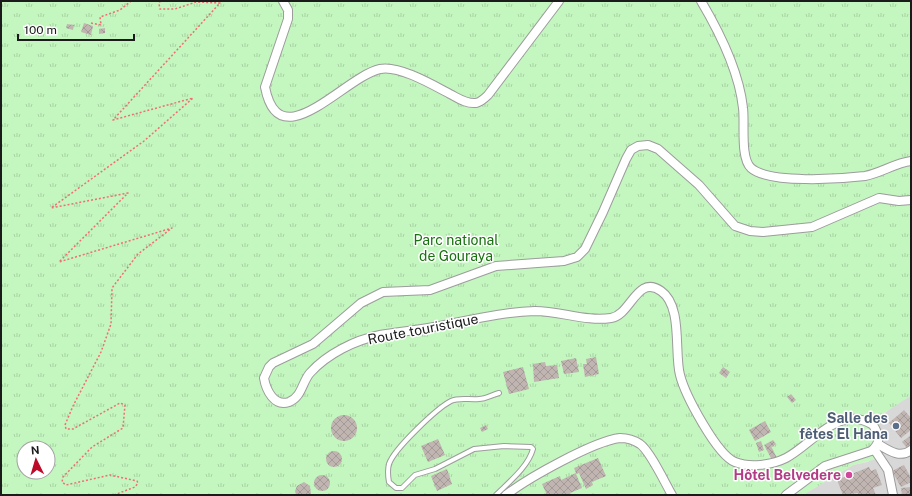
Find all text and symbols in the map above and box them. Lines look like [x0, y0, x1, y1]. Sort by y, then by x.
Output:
scale bar [18, 16, 134, 42]
text: 100 m [24, 23, 57, 37]
park label: Parc national de Gouraya [413, 232, 499, 264]
street label: Route touristique [366, 310, 480, 348]
place label: Salle des fêtes El Hana [799, 410, 888, 442]
marker: Salle des fêtes El Hana [891, 421, 901, 431]
north arrow [16, 440, 56, 480]
text: N [30, 444, 40, 456]
place label: Hôtel Belvedere [734, 467, 841, 483]
marker: Hôtel Belvedere [844, 470, 854, 480]

